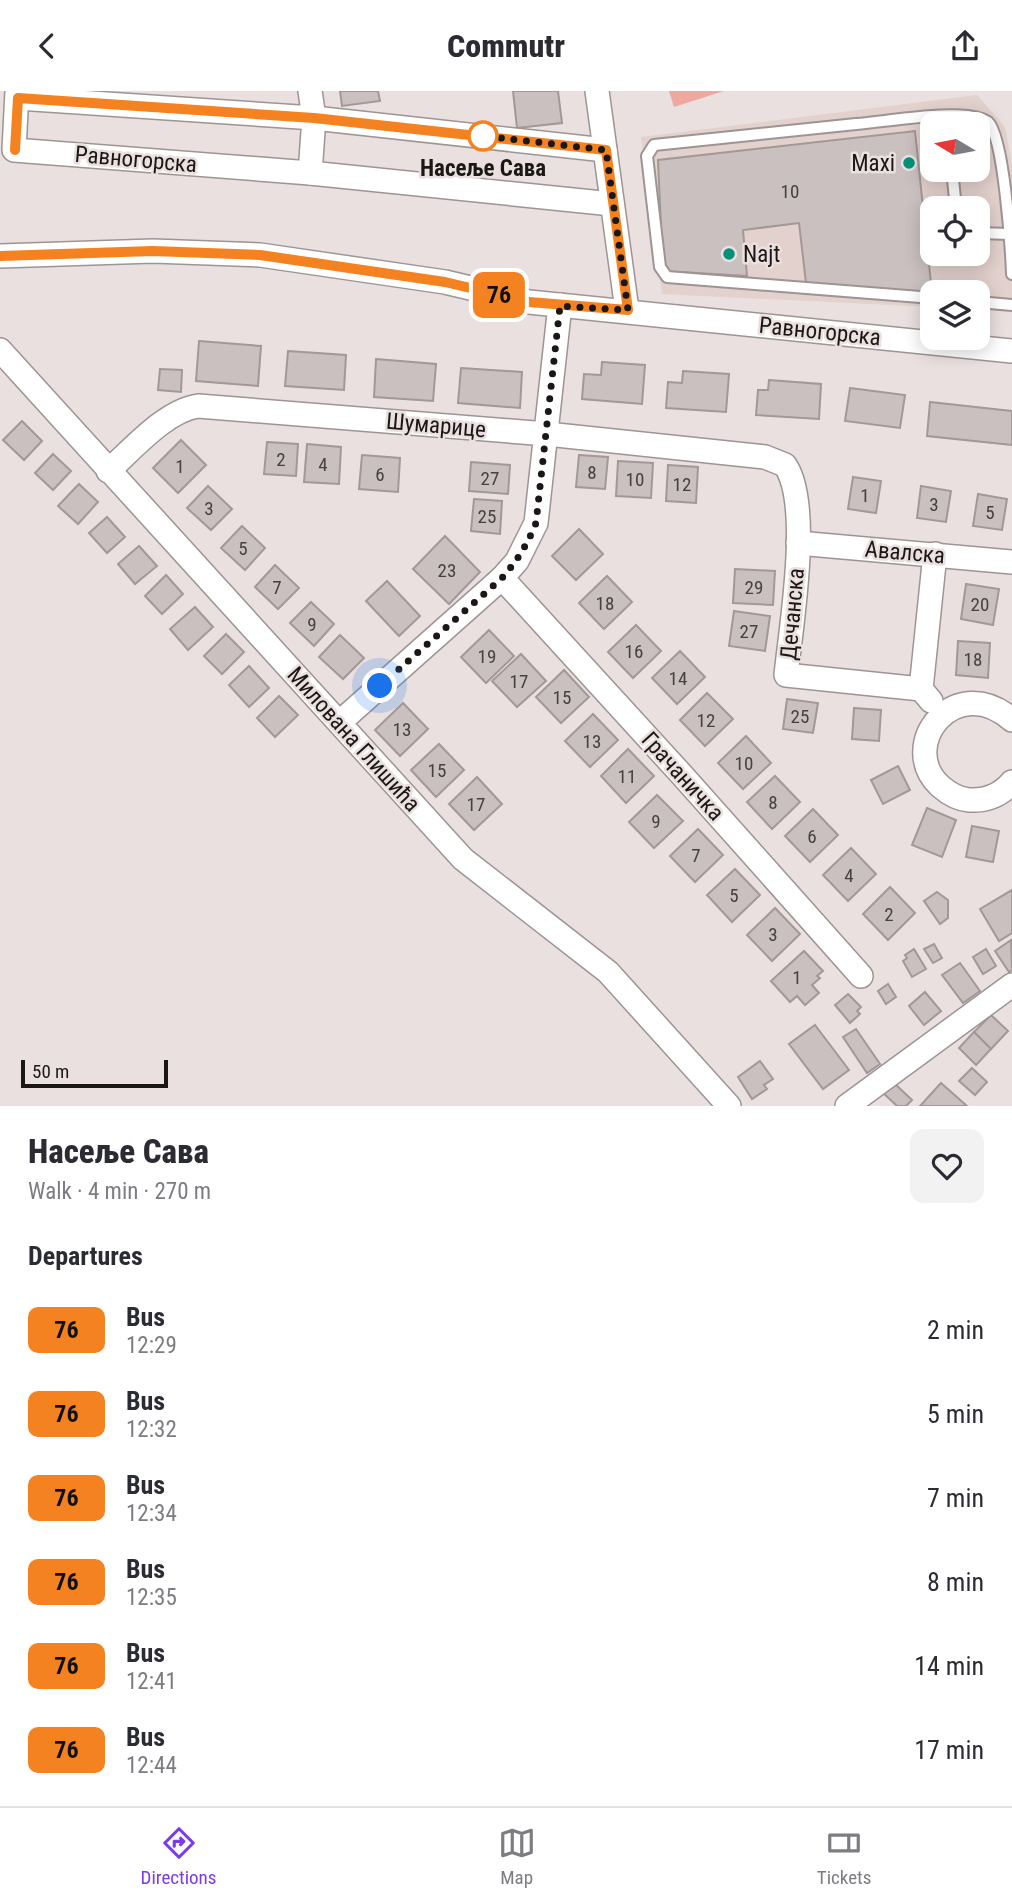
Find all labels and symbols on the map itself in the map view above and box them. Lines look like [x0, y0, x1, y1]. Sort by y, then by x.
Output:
north arrow [920, 112, 990, 182]
marker: Насеље Сава [468, 121, 498, 151]
street label: Равногорска [74, 141, 198, 178]
place label: Maxi [851, 150, 895, 177]
place label: Насеље Сава [420, 155, 546, 182]
marker: Maxi [901, 155, 917, 171]
house number: 10 [781, 180, 799, 203]
place label: Najt [743, 241, 780, 268]
marker: Najt [721, 246, 737, 262]
line badge: 76 [468, 272, 530, 318]
street label: Равногорска [758, 312, 882, 351]
street label: Шумарице [385, 408, 487, 443]
house number: 2 [276, 448, 286, 471]
house number: 4 [318, 453, 328, 476]
house number: 1 [175, 455, 185, 478]
house number: 8 [587, 461, 597, 484]
house number: 6 [375, 463, 385, 486]
house number: 27 [481, 467, 499, 490]
house number: 10 [626, 468, 644, 491]
house number: 12 [673, 473, 691, 496]
house number: 1 [860, 484, 870, 507]
house number: 3 [929, 493, 939, 516]
house number: 3 [204, 497, 214, 520]
house number: 5 [985, 501, 995, 524]
house number: 25 [478, 505, 496, 528]
street label: Авалска [864, 536, 946, 569]
house number: 5 [238, 537, 248, 560]
house number: 23 [438, 559, 456, 582]
street label: Дечанска [775, 567, 810, 661]
house number: 7 [272, 576, 282, 599]
house number: 29 [745, 576, 763, 599]
house number: 18 [596, 592, 614, 615]
house number: 20 [971, 593, 989, 616]
house number: 9 [307, 613, 317, 636]
house number: 27 [740, 620, 758, 643]
house number: 16 [625, 640, 643, 663]
house number: 19 [478, 645, 496, 668]
house number: 18 [964, 648, 982, 671]
street label: Милована Глишића [282, 661, 426, 817]
house number: 14 [669, 667, 687, 690]
your location [362, 668, 397, 703]
house number: 17 [510, 670, 528, 693]
house number: 15 [553, 686, 571, 709]
house number: 25 [791, 705, 809, 728]
house number: 12 [697, 709, 715, 732]
house number: 13 [393, 718, 411, 741]
street label: Грачаничка [636, 726, 729, 826]
house number: 13 [583, 730, 601, 753]
house number: 10 [735, 752, 753, 775]
house number: 15 [428, 759, 446, 782]
house number: 11 [618, 765, 636, 788]
house number: 8 [768, 791, 778, 814]
house number: 17 [467, 793, 485, 816]
house number: 9 [651, 810, 661, 833]
house number: 6 [807, 825, 817, 848]
house number: 7 [691, 844, 701, 867]
house number: 4 [844, 864, 854, 887]
house number: 5 [729, 884, 739, 907]
house number: 2 [884, 903, 894, 926]
house number: 3 [768, 923, 778, 946]
house number: 1 [792, 966, 802, 989]
scale bar [21, 1057, 168, 1089]

